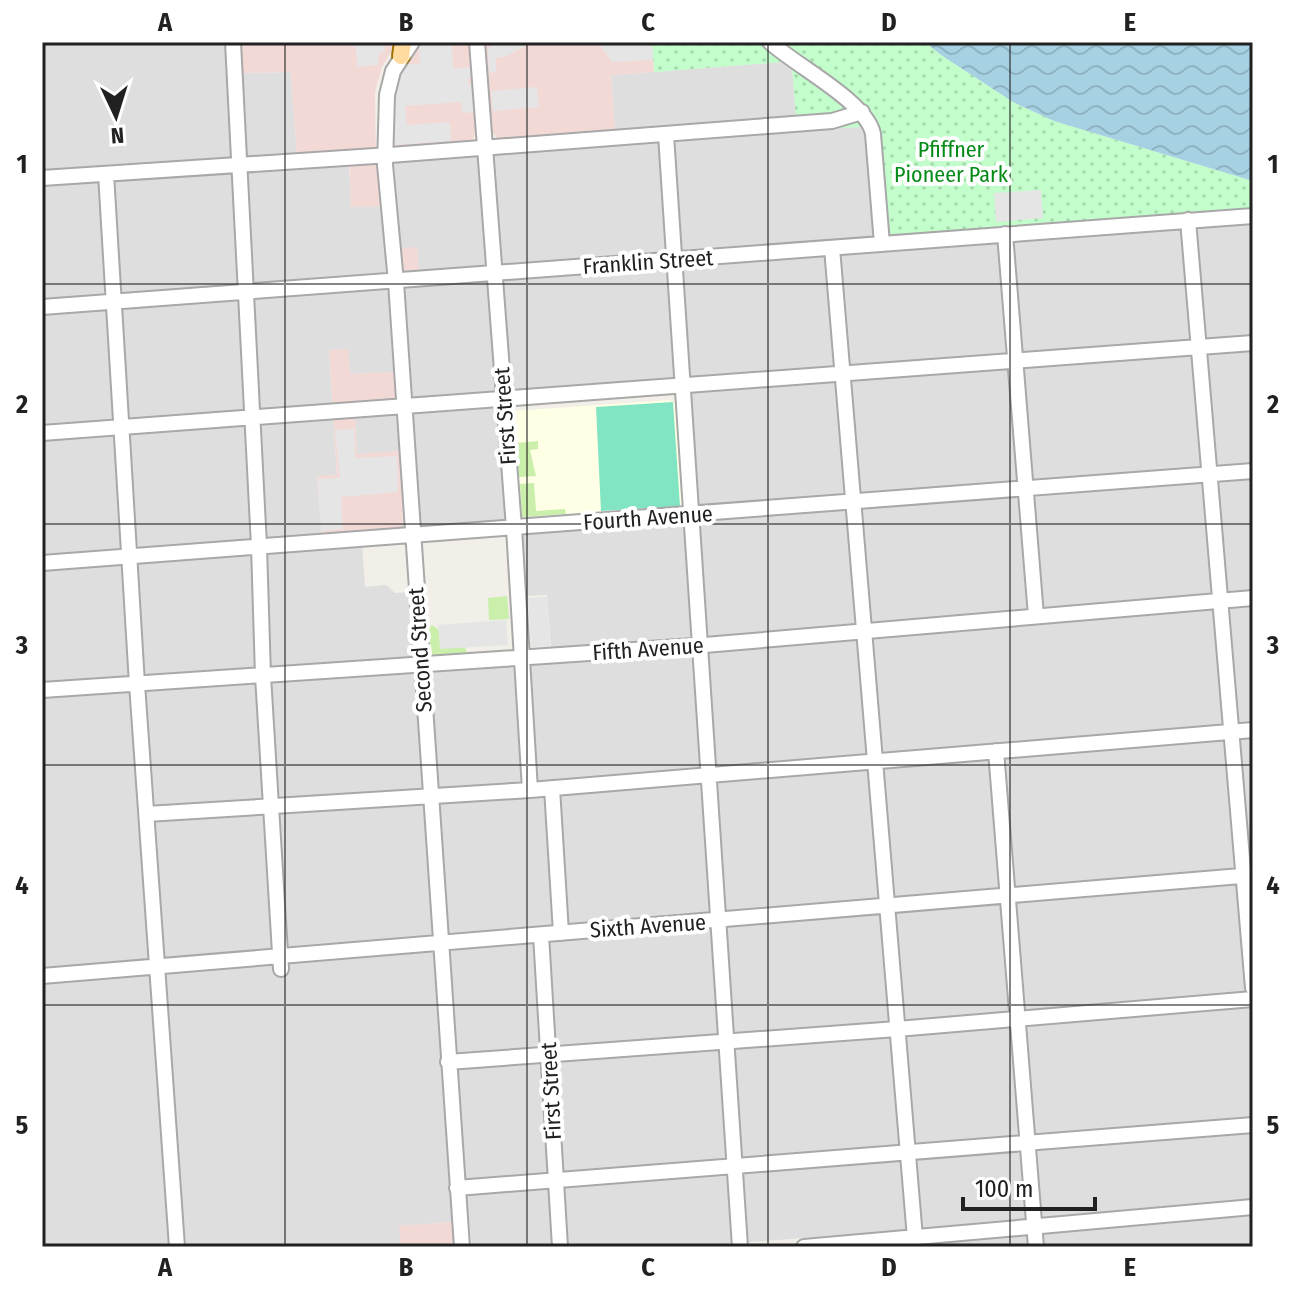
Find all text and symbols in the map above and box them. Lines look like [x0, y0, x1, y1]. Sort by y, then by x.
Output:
text: A [157, 7, 173, 38]
text: B [399, 7, 414, 38]
text: C [641, 7, 655, 38]
text: D [881, 7, 897, 38]
text: E [1124, 7, 1136, 38]
north arrow [76, 76, 156, 156]
text: N [110, 122, 125, 149]
park label: Pfiffner Pioneer Park [894, 136, 1009, 188]
text: 1 [17, 149, 28, 180]
text: 1 [1268, 149, 1279, 180]
street label: Franklin Street [582, 244, 715, 280]
street label: First Street [488, 366, 522, 466]
text: 2 [15, 389, 28, 420]
text: 2 [1266, 389, 1279, 420]
street label: Fourth Avenue [582, 500, 714, 536]
street label: Second Street [402, 586, 438, 713]
text: 3 [15, 630, 28, 661]
text: 3 [1266, 630, 1279, 661]
street label: Fifth Avenue [592, 632, 704, 666]
text: 4 [15, 870, 29, 901]
text: 4 [1266, 870, 1280, 901]
street label: Sixth Avenue [589, 908, 707, 944]
street label: First Street [535, 1041, 567, 1140]
text: 5 [16, 1110, 29, 1141]
text: 5 [1267, 1110, 1280, 1141]
scale bar [963, 1161, 1095, 1211]
text: 100 m [975, 1175, 1033, 1203]
text: A [157, 1252, 173, 1283]
text: B [399, 1252, 414, 1283]
text: C [641, 1252, 655, 1283]
text: D [881, 1252, 897, 1283]
text: E [1124, 1252, 1136, 1283]

